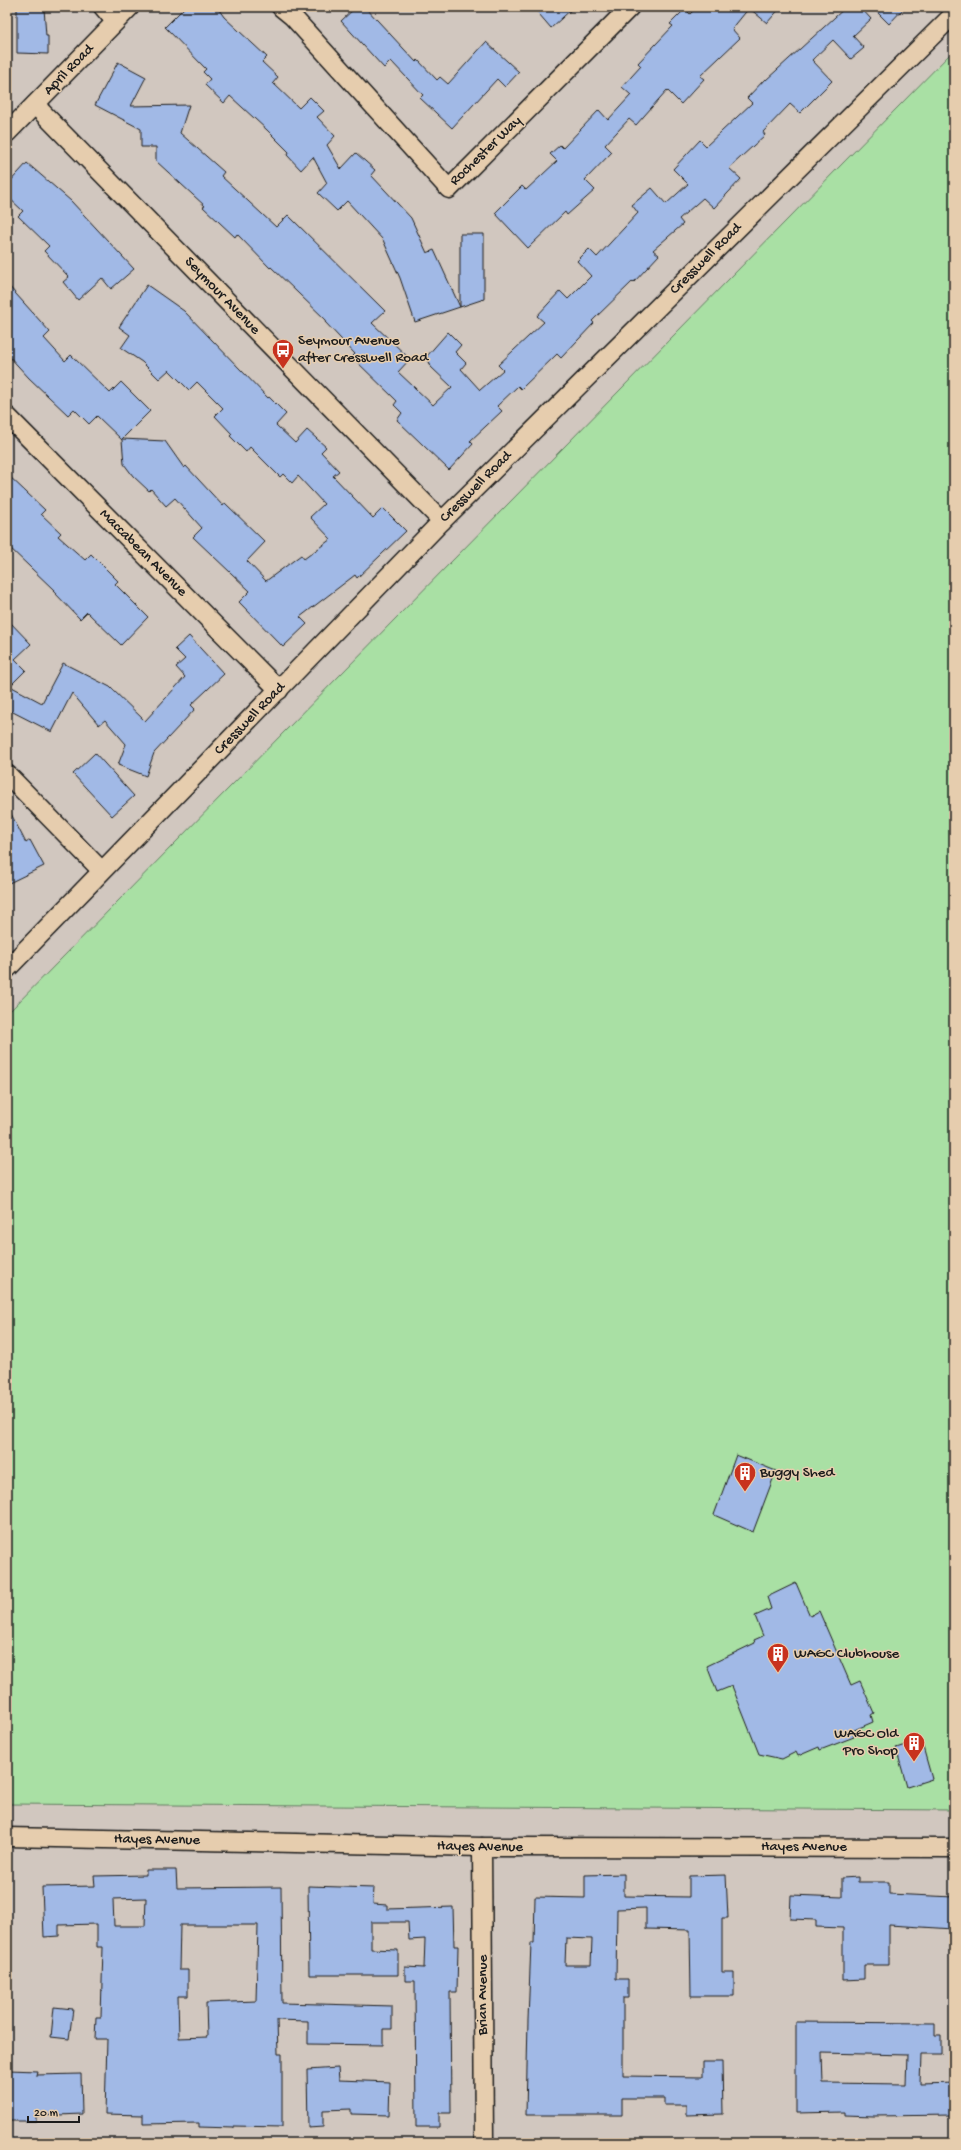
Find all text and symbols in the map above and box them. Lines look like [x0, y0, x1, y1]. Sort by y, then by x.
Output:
street label: April Road [40, 40, 99, 99]
street label: Rochester Way [446, 112, 526, 190]
street label: Cresswell Road [666, 218, 747, 299]
street label: Seymour Avenue [180, 253, 264, 339]
place label: Seymour Avenue after Cresswell Road [298, 332, 429, 367]
bus stop icon: Seymour Avenue after Cresswell Road [270, 337, 296, 370]
street label: Cresswell Road [436, 446, 517, 527]
street label: Maccabean Avenue [95, 505, 191, 601]
street label: Cresswell Road [211, 678, 290, 759]
building icon: Buggy Shed [732, 1460, 758, 1493]
place label: Buggy Shed [759, 1464, 835, 1482]
building icon: WAGC Clubhouse [765, 1641, 791, 1674]
place label: WAGC Clubhouse [794, 1645, 900, 1663]
place label: WAGC Old Pro Shop [834, 1725, 899, 1760]
building icon: WAGC Old Pro Shop [901, 1730, 927, 1763]
street label: Hayes Avenue [114, 1830, 201, 1850]
street label: Hayes Avenue [437, 1837, 524, 1857]
street label: Hayes Avenue [761, 1838, 847, 1856]
street label: Brian Avenue [474, 1955, 492, 2036]
scale bar [28, 2098, 79, 2124]
text: 20 m [34, 2107, 59, 2121]

